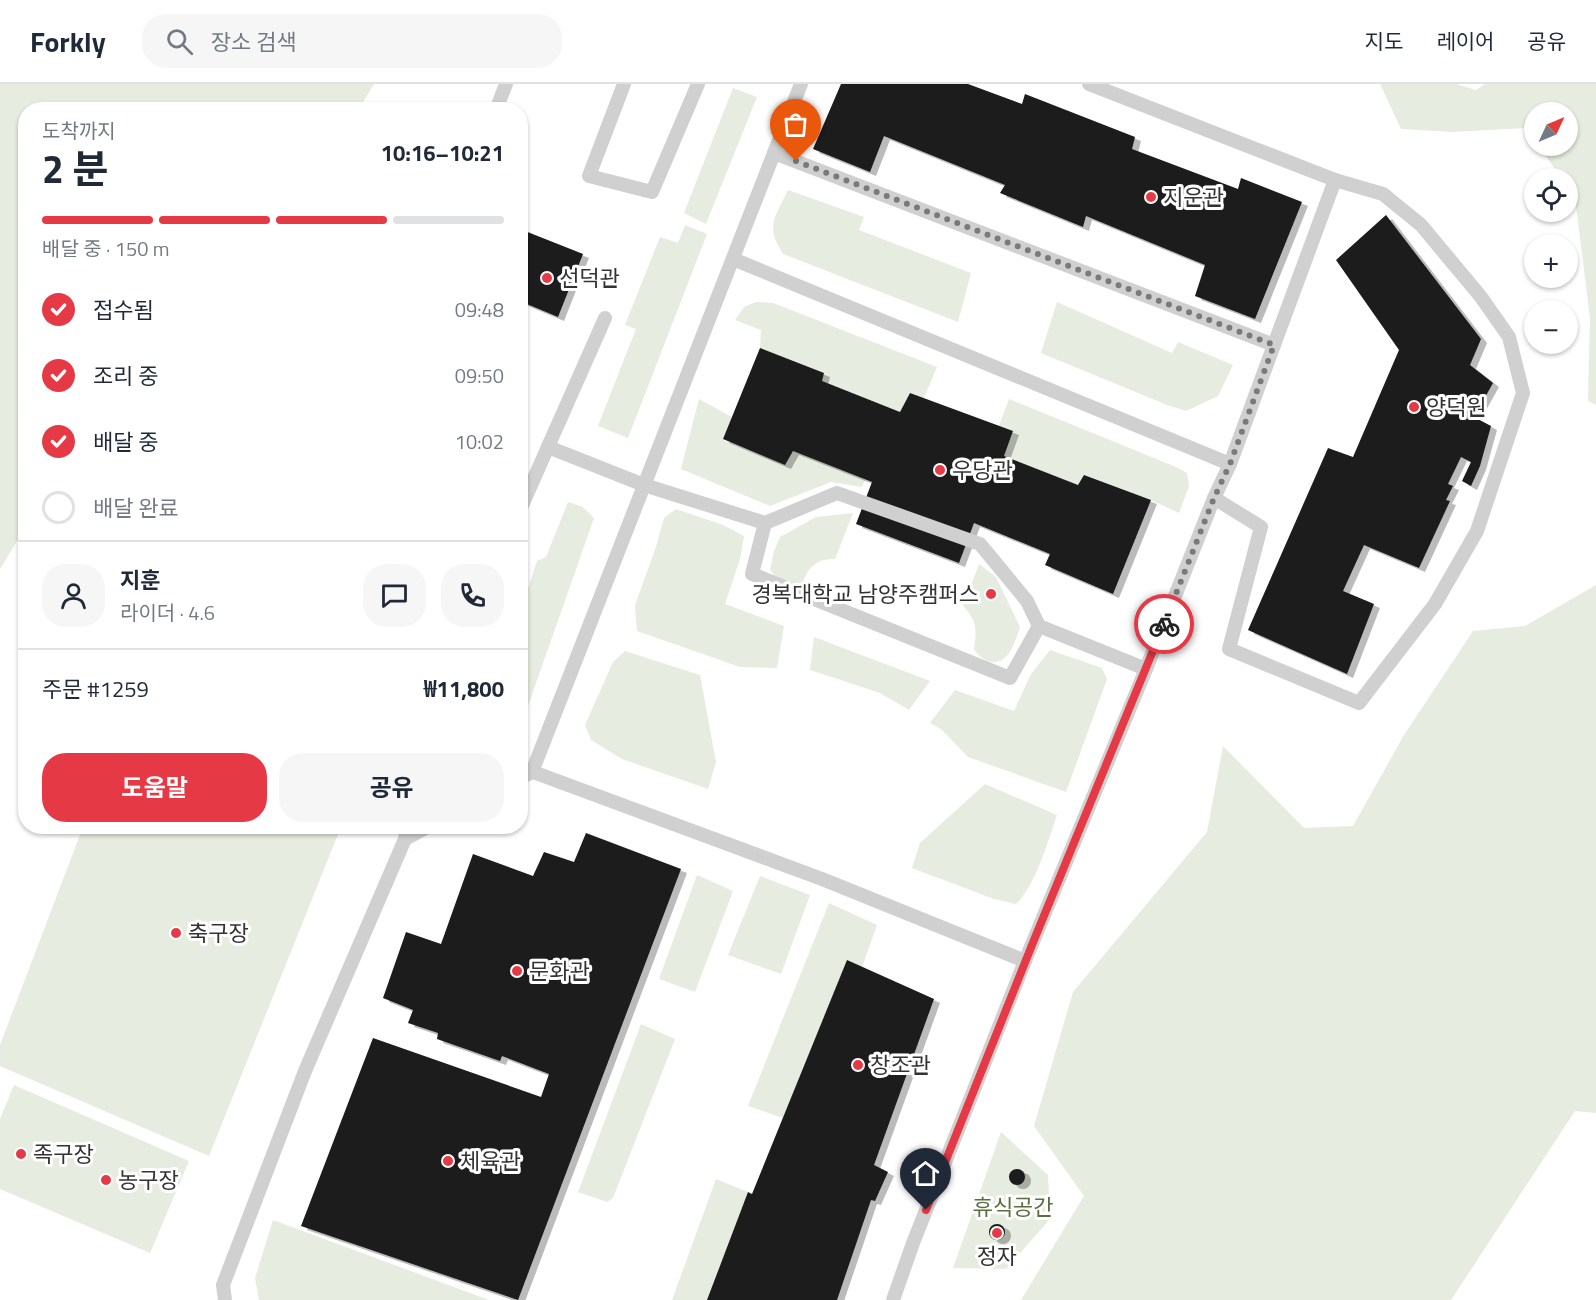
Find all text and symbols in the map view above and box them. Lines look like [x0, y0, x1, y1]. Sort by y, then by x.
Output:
search box [142, 14, 562, 68]
text: Forkly [30, 20, 106, 63]
icon: search [163, 25, 196, 58]
text: 장소 검색 [211, 25, 297, 59]
text: 지도 [1365, 25, 1403, 57]
text: 레이어 [1436, 25, 1494, 57]
text: 공유 [1527, 25, 1566, 57]
pin [770, 99, 821, 161]
north arrow [1524, 102, 1578, 156]
map controls [1524, 102, 1578, 354]
icon: bag [779, 108, 812, 141]
text: 도착까지 [42, 115, 116, 146]
text: 10:16–10:21 [381, 136, 504, 170]
text: 2 분 [42, 139, 108, 198]
button: locate [1524, 168, 1578, 222]
place label: 지운관 [1163, 180, 1224, 214]
marker: 지운관 [1144, 190, 1158, 204]
text: 배달 중 · 150 m [42, 233, 169, 264]
button: + [1524, 234, 1578, 288]
place label: 선덕관 [559, 261, 620, 295]
marker: 선덕관 [540, 271, 554, 285]
icon: check [42, 293, 75, 326]
text: 접수됨 [93, 293, 154, 327]
text: 09:48 [455, 294, 504, 325]
button: − [1524, 300, 1578, 354]
icon: check [42, 359, 75, 392]
text: 조리 중 [93, 359, 159, 393]
text: 09:50 [455, 360, 504, 391]
place label: 양덕원 [1426, 390, 1487, 424]
marker: 양덕원 [1407, 400, 1421, 414]
icon: check [42, 425, 75, 458]
text: 배달 중 [93, 425, 159, 459]
text: 10:02 [455, 426, 504, 457]
place label: 우당관 [952, 453, 1013, 487]
marker: 우당관 [933, 463, 947, 477]
text: 배달 완료 [93, 491, 179, 525]
text: 지훈 [120, 563, 160, 597]
button: person [42, 564, 105, 627]
button: chat [363, 564, 426, 627]
button: phone [441, 564, 504, 627]
place label: 경복대학교 남양주캠퍼스 [752, 577, 979, 611]
marker: 경복대학교 남양주캠퍼스 [984, 587, 998, 601]
courier [1134, 594, 1194, 654]
text: 라이더 · 4.6 [120, 597, 215, 628]
icon: bike [1148, 608, 1181, 641]
text: 주문 #1259 [42, 672, 149, 706]
text: ₩11,800 [424, 672, 504, 706]
button: 도움말 [42, 753, 267, 822]
button: 공유 [279, 753, 504, 822]
place label: 축구장 [188, 916, 249, 950]
marker: 축구장 [169, 926, 183, 940]
place label: 문화관 [529, 954, 590, 988]
marker: 문화관 [510, 964, 524, 978]
place label: 창조관 [870, 1048, 931, 1082]
marker: 창조관 [851, 1058, 865, 1072]
place label: 족구장 [33, 1137, 94, 1171]
place label: 체육관 [460, 1144, 521, 1178]
marker: 족구장 [14, 1147, 28, 1161]
pin [900, 1148, 951, 1210]
marker: 체육관 [441, 1154, 455, 1168]
icon: home [909, 1157, 942, 1190]
place label: 농구장 [118, 1163, 179, 1197]
marker: 농구장 [99, 1173, 113, 1187]
park label: 휴식공간 [973, 1190, 1053, 1224]
marker: 정자 [990, 1226, 1004, 1240]
place label: 정자 [977, 1239, 1017, 1273]

